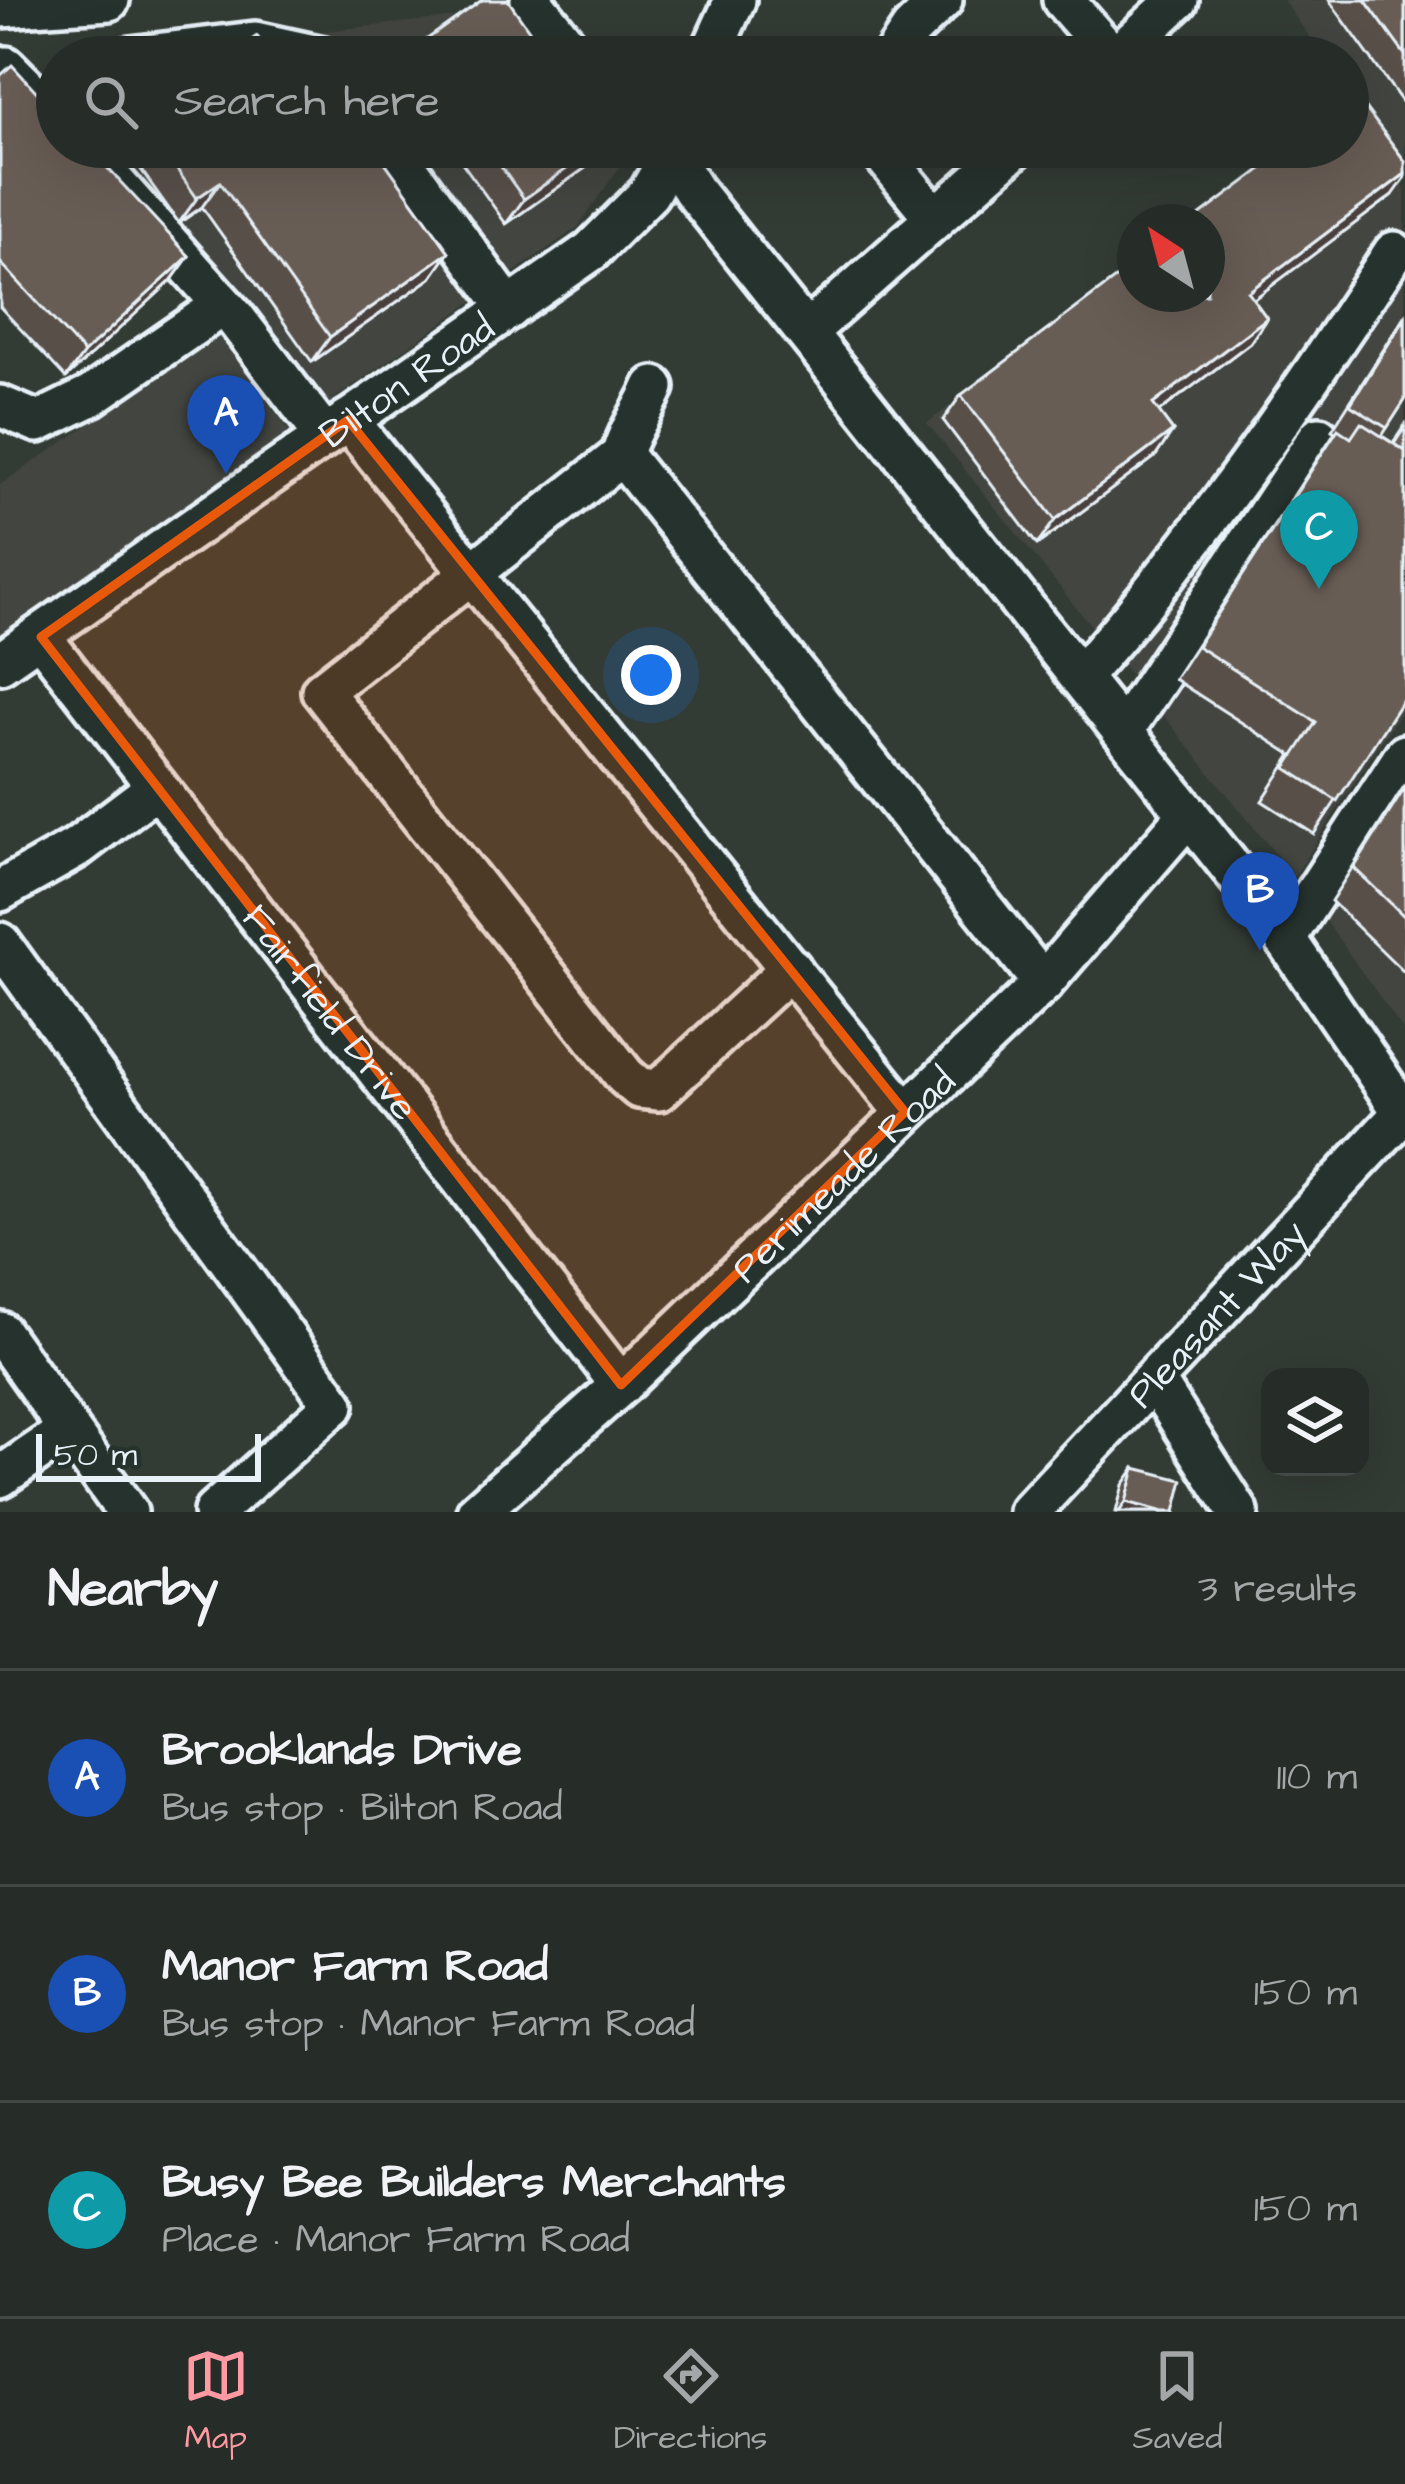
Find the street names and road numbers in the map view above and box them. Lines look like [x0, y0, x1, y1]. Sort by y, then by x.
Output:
street label: Bilton Road [309, 302, 506, 462]
street label: Fairfield Drive [228, 894, 430, 1133]
street label: Perimeade Road [721, 1056, 969, 1296]
street label: Pleasant Way [1116, 1209, 1320, 1421]

